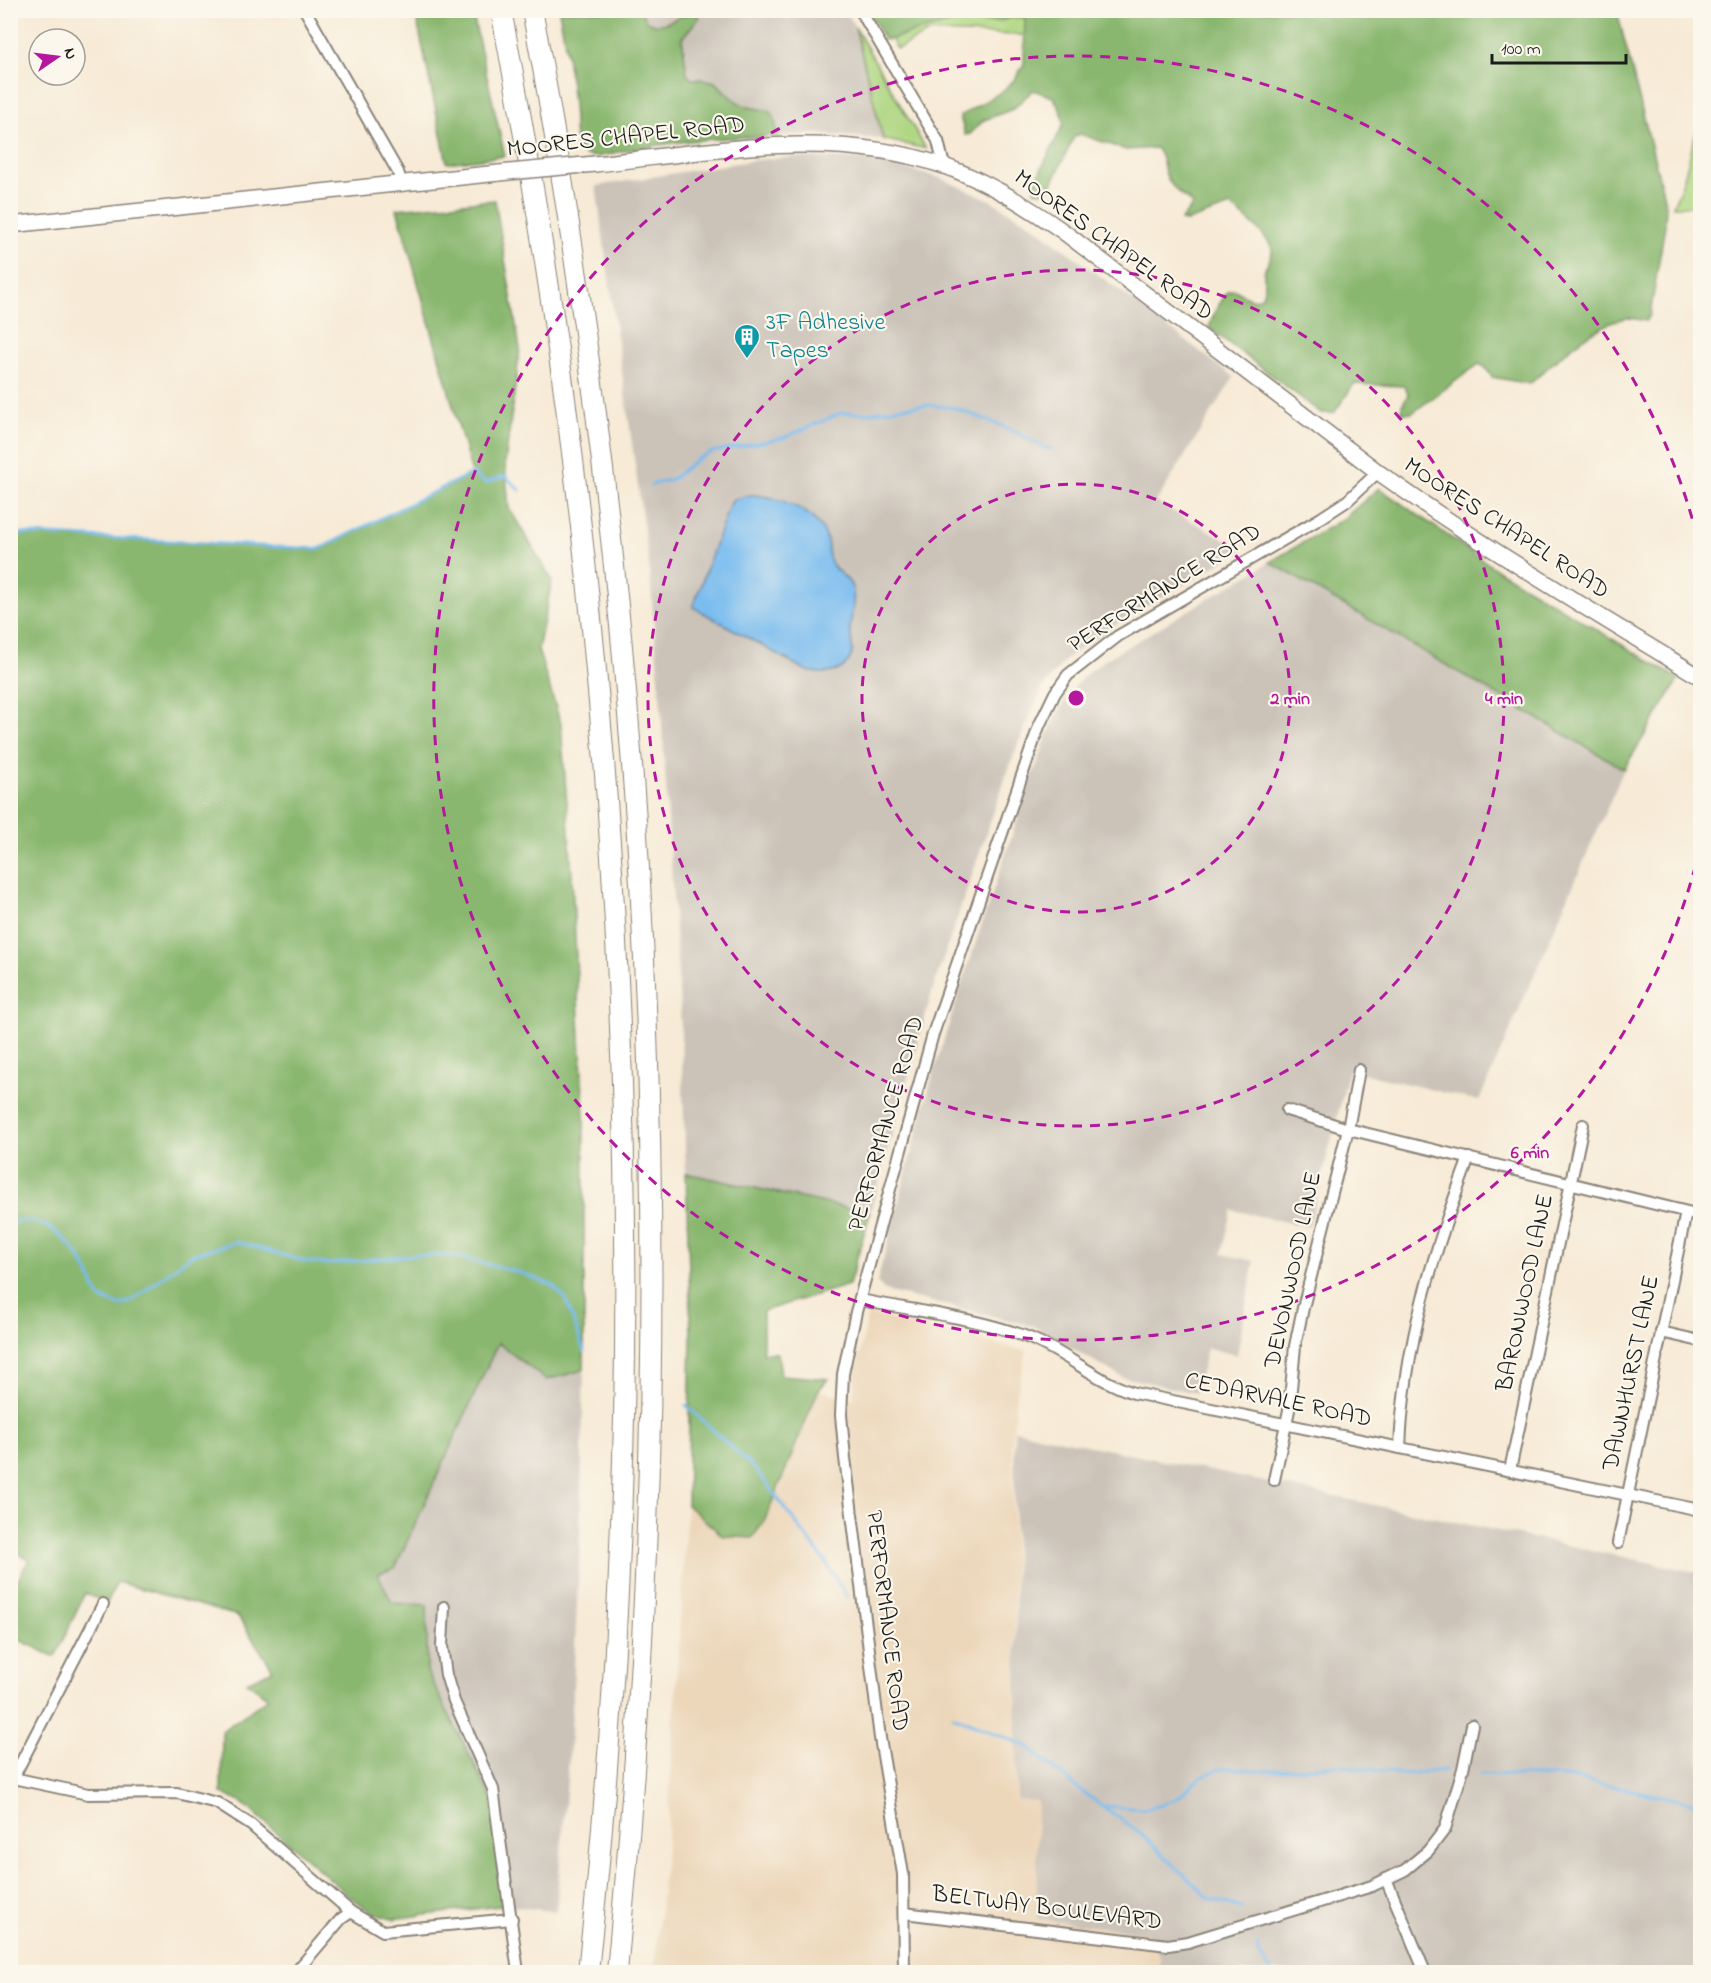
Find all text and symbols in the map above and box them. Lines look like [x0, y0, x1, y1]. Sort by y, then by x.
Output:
north arrow [27, 27, 87, 87]
scale bar [1492, 27, 1626, 65]
text: 100 m [1501, 37, 1541, 63]
text: N [57, 46, 83, 62]
street label: MOORES CHAPEL ROAD [505, 108, 747, 168]
street label: MOORES CHAPEL ROAD [1006, 161, 1220, 331]
place label: 3F Adhesive Tapes [766, 306, 885, 369]
building icon: 3F Adhesive Tapes [732, 322, 762, 360]
street label: MOORES CHAPEL ROAD [1396, 449, 1616, 609]
street label: PERFORMANCE ROAD [1061, 515, 1269, 663]
text: 2 min [1269, 687, 1310, 713]
text: 4 min [1485, 687, 1523, 713]
centre of rings [1066, 688, 1086, 708]
street label: PERFORMANCE ROAD [840, 1012, 934, 1236]
text: 6 min [1511, 1141, 1549, 1167]
street label: DEVONWOOD LANE [1256, 1168, 1332, 1373]
street label: BARONWOOD LANE [1488, 1191, 1564, 1396]
street label: DAWNHURST LANE [1594, 1272, 1670, 1475]
street label: CEDARVALE ROAD [1181, 1364, 1375, 1438]
street label: PERFORMANCE ROAD [855, 1508, 917, 1734]
street label: BELTWAY BOULEVARD [929, 1877, 1164, 1940]

